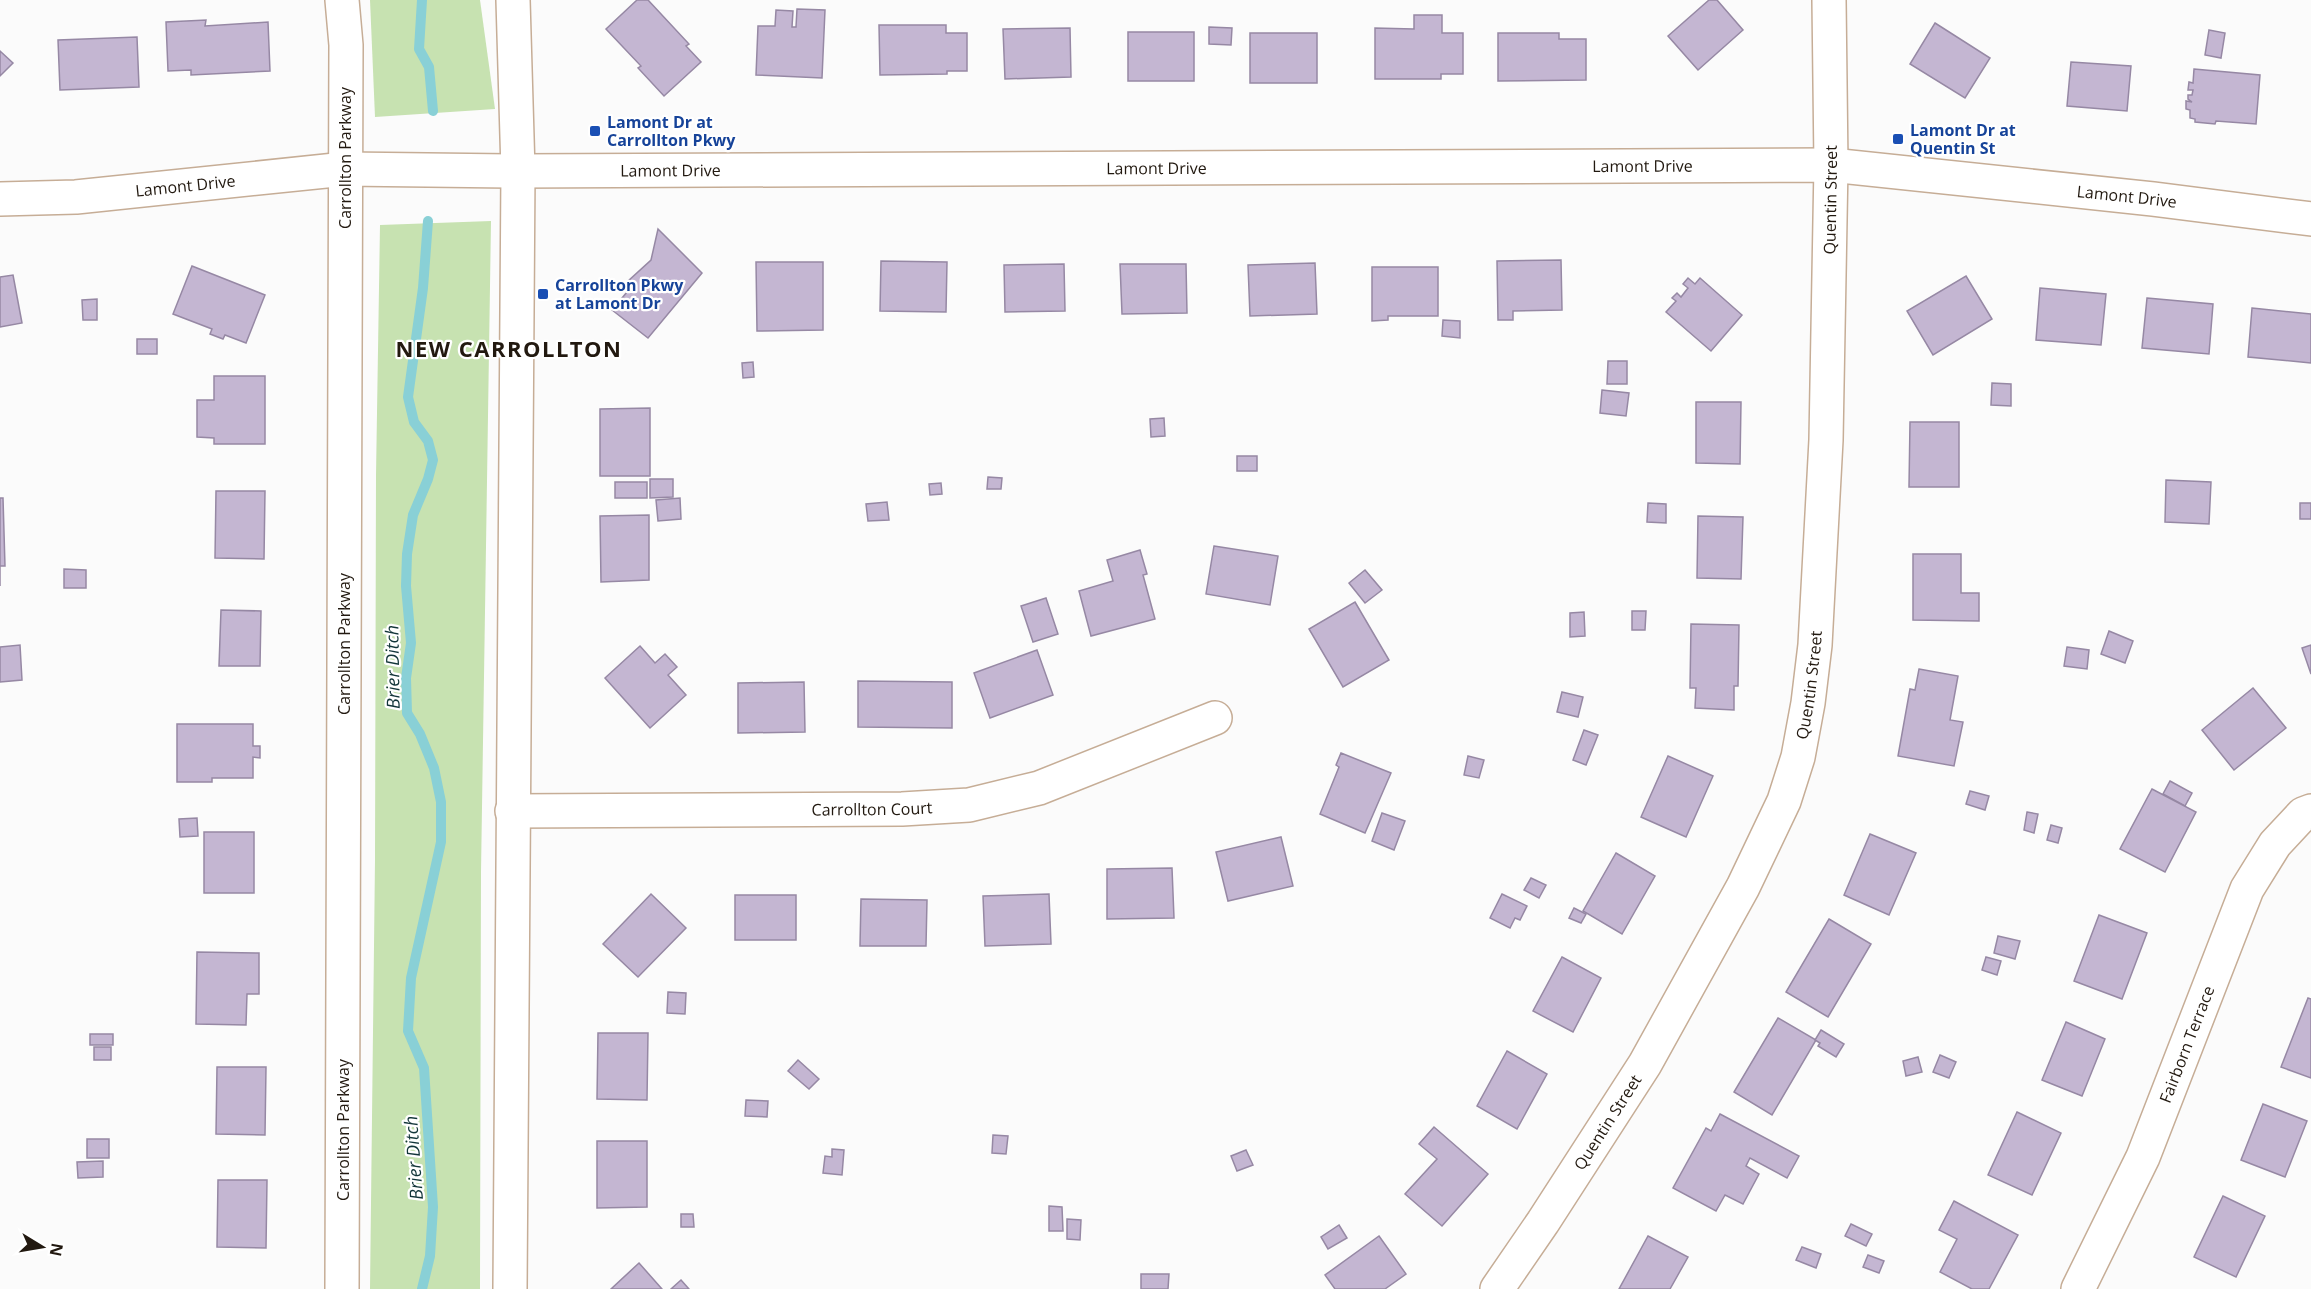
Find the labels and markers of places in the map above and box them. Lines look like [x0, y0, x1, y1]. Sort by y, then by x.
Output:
place label: Lamont Dr at Carrollton Pkwy [607, 111, 736, 151]
place label: Lamont Dr at Quentin St [1910, 119, 2016, 159]
marker: Lamont Dr at Carrollton Pkwy [588, 124, 602, 138]
marker: Lamont Dr at Quentin St [1891, 132, 1905, 146]
place label: Carrollton Pkwy at Lamont Dr [555, 274, 684, 314]
marker: Carrollton Pkwy at Lamont Dr [536, 287, 550, 301]

